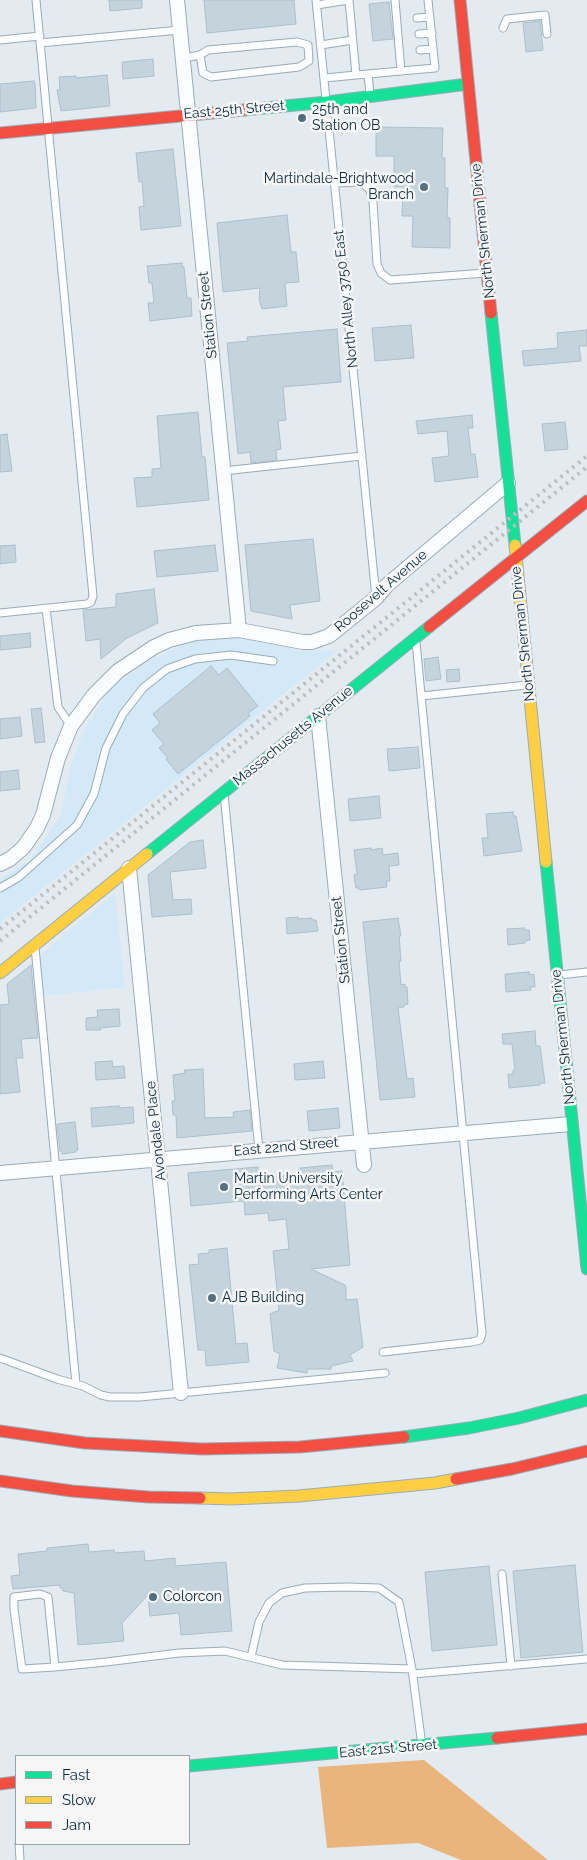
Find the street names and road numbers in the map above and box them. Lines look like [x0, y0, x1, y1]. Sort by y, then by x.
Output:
street label: East 25th Street [183, 97, 285, 123]
street label: North Sherman Drive [468, 163, 498, 299]
street label: North Alley 3750 East [330, 229, 362, 369]
street label: Station Street [195, 271, 221, 359]
street label: Roosevelt Avenue [331, 546, 431, 636]
street label: North Sherman Drive [508, 566, 538, 702]
street label: Massachusetts Avenue [230, 683, 356, 789]
street label: Station Street [328, 896, 354, 984]
street label: North Sherman Drive [548, 969, 578, 1105]
street label: Avondale Place [142, 1080, 170, 1182]
street label: East 22nd Street [233, 1134, 339, 1160]
street label: East 21st Street [338, 1736, 438, 1762]

